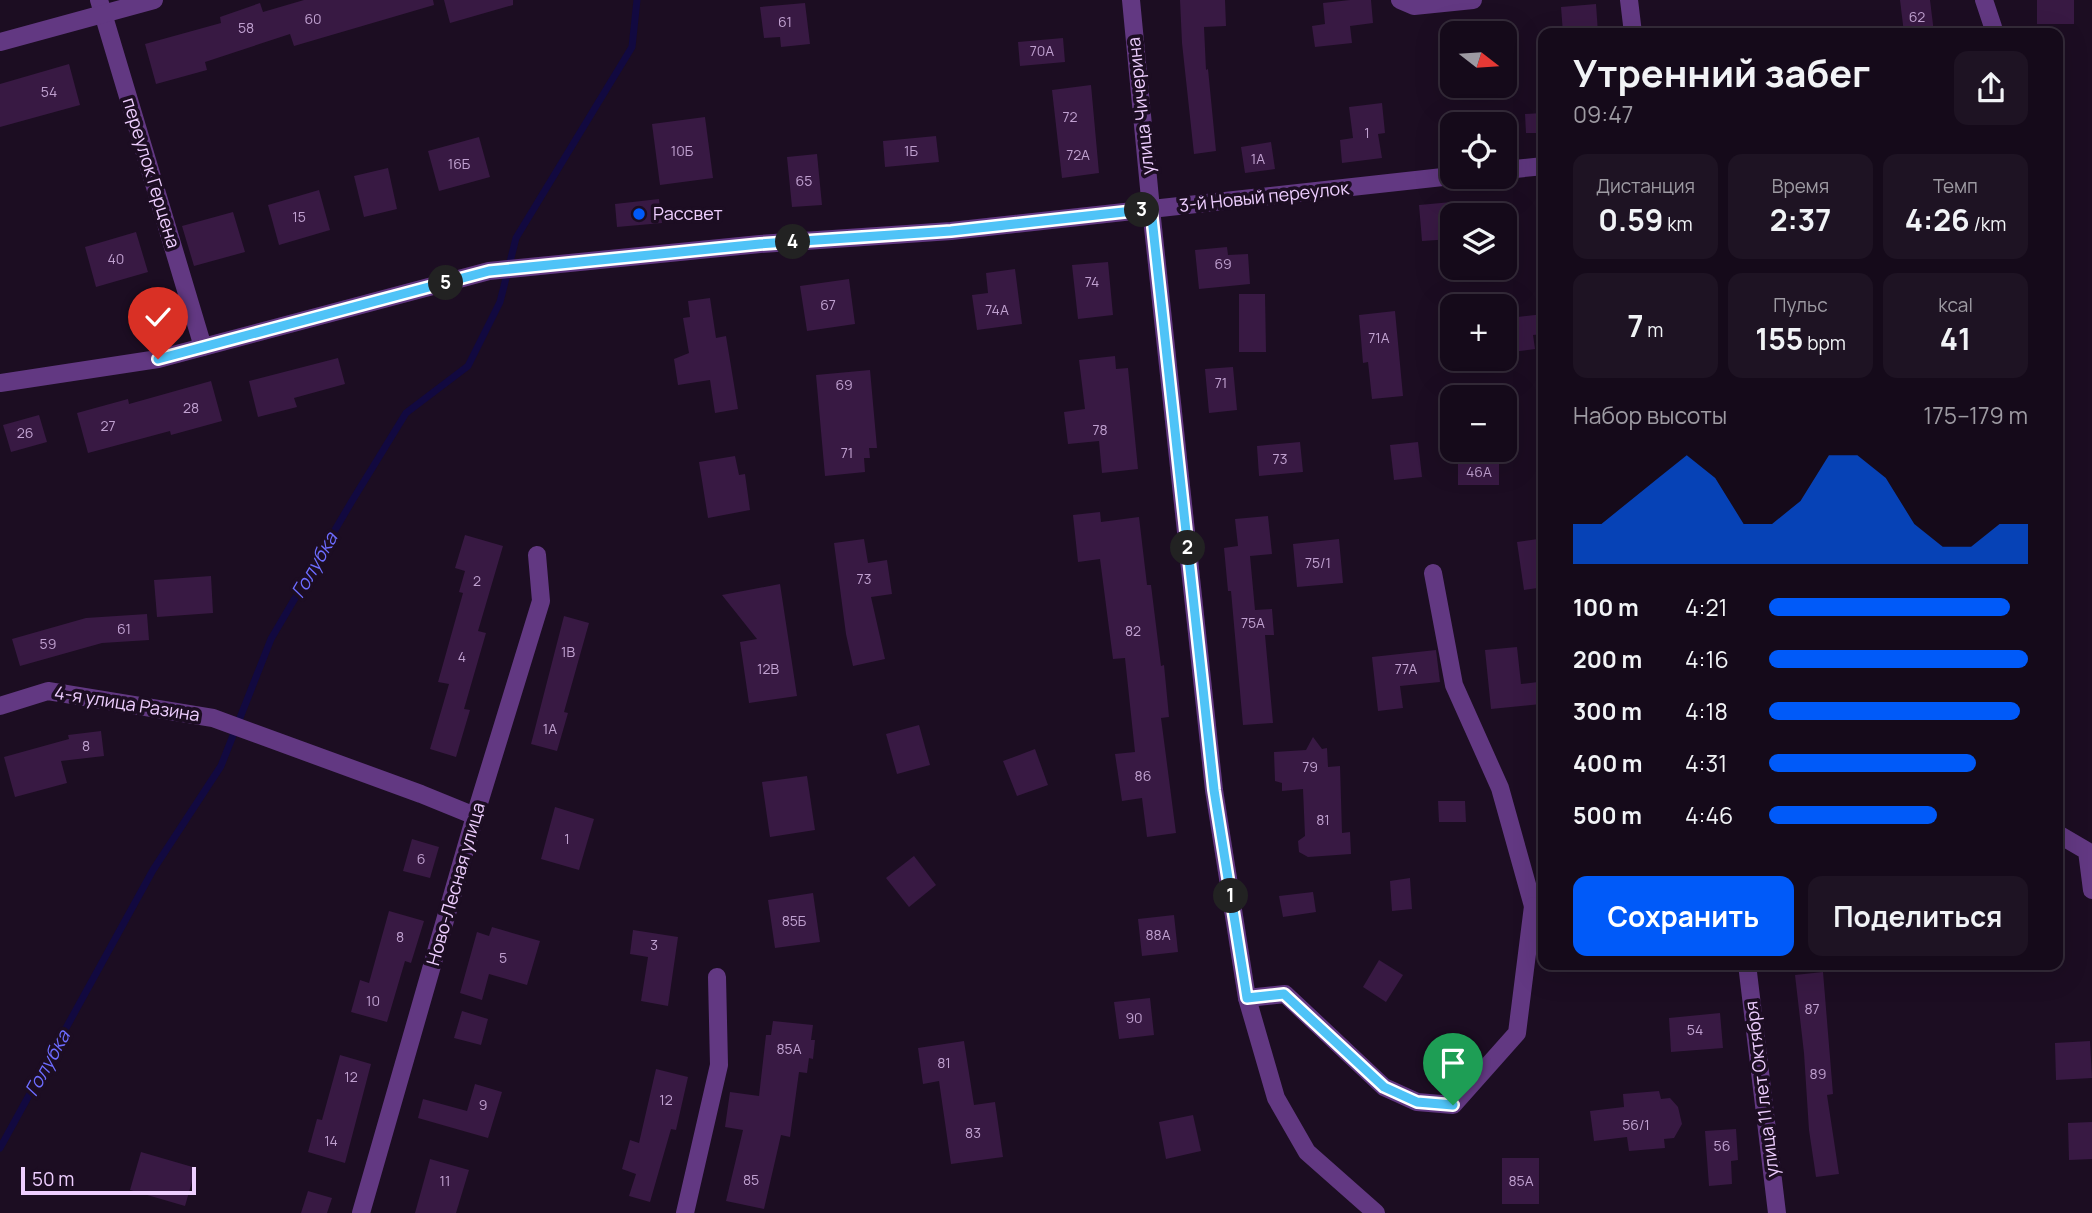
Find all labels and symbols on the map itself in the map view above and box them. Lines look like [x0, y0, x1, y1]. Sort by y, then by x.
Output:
house number: 62 [1909, 7, 1925, 26]
house number: 60 [304, 9, 322, 28]
house number: 61 [778, 12, 792, 31]
house number: 58 [238, 18, 254, 37]
north arrow [1440, 21, 1517, 98]
street label: улица Чичерина [1121, 36, 1159, 176]
house number: 70А [1030, 41, 1054, 60]
house number: 54 [41, 82, 57, 101]
street label: переулок Герцена [118, 95, 186, 251]
house number: 72 [1062, 107, 1078, 126]
house number: 1 [1364, 123, 1370, 142]
house number: 10Б [671, 141, 694, 160]
house number: 1Б [904, 141, 918, 160]
house number: 72А [1066, 145, 1090, 164]
house number: 1А [1251, 149, 1265, 168]
house number: 16Б [448, 154, 471, 173]
house number: 65 [796, 171, 812, 190]
street label: 3-й Новый переулок [1178, 175, 1351, 217]
pin: 3 [1124, 192, 1160, 228]
place label: Рассвет [653, 201, 723, 225]
marker: Рассвет [631, 206, 647, 222]
house number: 15 [292, 207, 306, 226]
pin: 4 [776, 224, 810, 260]
house number: 40 [108, 249, 124, 268]
house number: 69 [1214, 254, 1232, 273]
pin: 5 [428, 266, 464, 300]
house number: 74 [1085, 272, 1099, 291]
pin [128, 287, 188, 359]
house number: 67 [820, 295, 836, 314]
house number: 74А [985, 300, 1009, 319]
house number: 71А [1368, 328, 1390, 347]
house number: 71 [1215, 373, 1227, 392]
house number: 69 [835, 375, 853, 394]
house number: 28 [183, 398, 199, 417]
house number: 27 [100, 416, 116, 435]
house number: 78 [1092, 420, 1108, 439]
house number: 26 [17, 423, 33, 442]
house number: 71 [841, 443, 853, 462]
house number: 73 [1273, 449, 1287, 468]
house number: 46А [1466, 462, 1492, 481]
water label: Голубка [285, 526, 344, 603]
pin: 2 [1170, 530, 1206, 566]
house number: 75/1 [1305, 553, 1331, 572]
house number: 73 [857, 569, 871, 588]
house number: 2 [473, 571, 481, 590]
house number: 75А [1241, 613, 1265, 632]
house number: 61 [117, 619, 131, 638]
house number: 82 [1125, 621, 1141, 640]
house number: 59 [40, 634, 56, 653]
house number: 1В [561, 642, 575, 661]
house number: 4 [458, 647, 466, 666]
house number: 12В [757, 659, 779, 678]
house number: 77А [1395, 659, 1417, 678]
street label: 4-я улица Разина [53, 680, 202, 726]
house number: 1А [543, 719, 557, 738]
house number: 8 [82, 736, 90, 755]
house number: 79 [1302, 757, 1318, 776]
house number: 86 [1135, 766, 1151, 785]
street label: Ново-Лесная улица [420, 799, 490, 968]
house number: 81 [1316, 810, 1330, 829]
house number: 1 [564, 829, 570, 848]
house number: 6 [417, 849, 425, 868]
pin: 1 [1214, 878, 1248, 914]
house number: 85Б [782, 911, 807, 930]
house number: 88А [1145, 925, 1171, 944]
house number: 8 [396, 927, 404, 946]
house number: 3 [650, 935, 658, 954]
house number: 5 [499, 948, 507, 967]
house number: 10 [366, 991, 380, 1010]
house number: 87 [1804, 999, 1820, 1018]
street label: улица 11 лет Октября [1738, 1000, 1784, 1179]
house number: 90 [1125, 1008, 1143, 1027]
house number: 54 [1687, 1020, 1703, 1039]
water label: Голубка [18, 1024, 76, 1101]
pin [1423, 1033, 1483, 1105]
house number: 85А [776, 1039, 802, 1058]
house number: 81 [937, 1053, 951, 1072]
house number: 89 [1810, 1064, 1826, 1083]
house number: 12 [344, 1067, 358, 1086]
house number: 12 [659, 1090, 673, 1109]
house number: 9 [479, 1095, 487, 1114]
house number: 56/1 [1622, 1115, 1650, 1134]
house number: 83 [965, 1123, 981, 1142]
house number: 14 [324, 1131, 338, 1150]
house number: 56 [1714, 1136, 1730, 1155]
scale bar [21, 1164, 196, 1196]
house number: 85 [743, 1170, 759, 1189]
house number: 11 [440, 1171, 450, 1190]
house number: 85А [1508, 1171, 1534, 1190]

